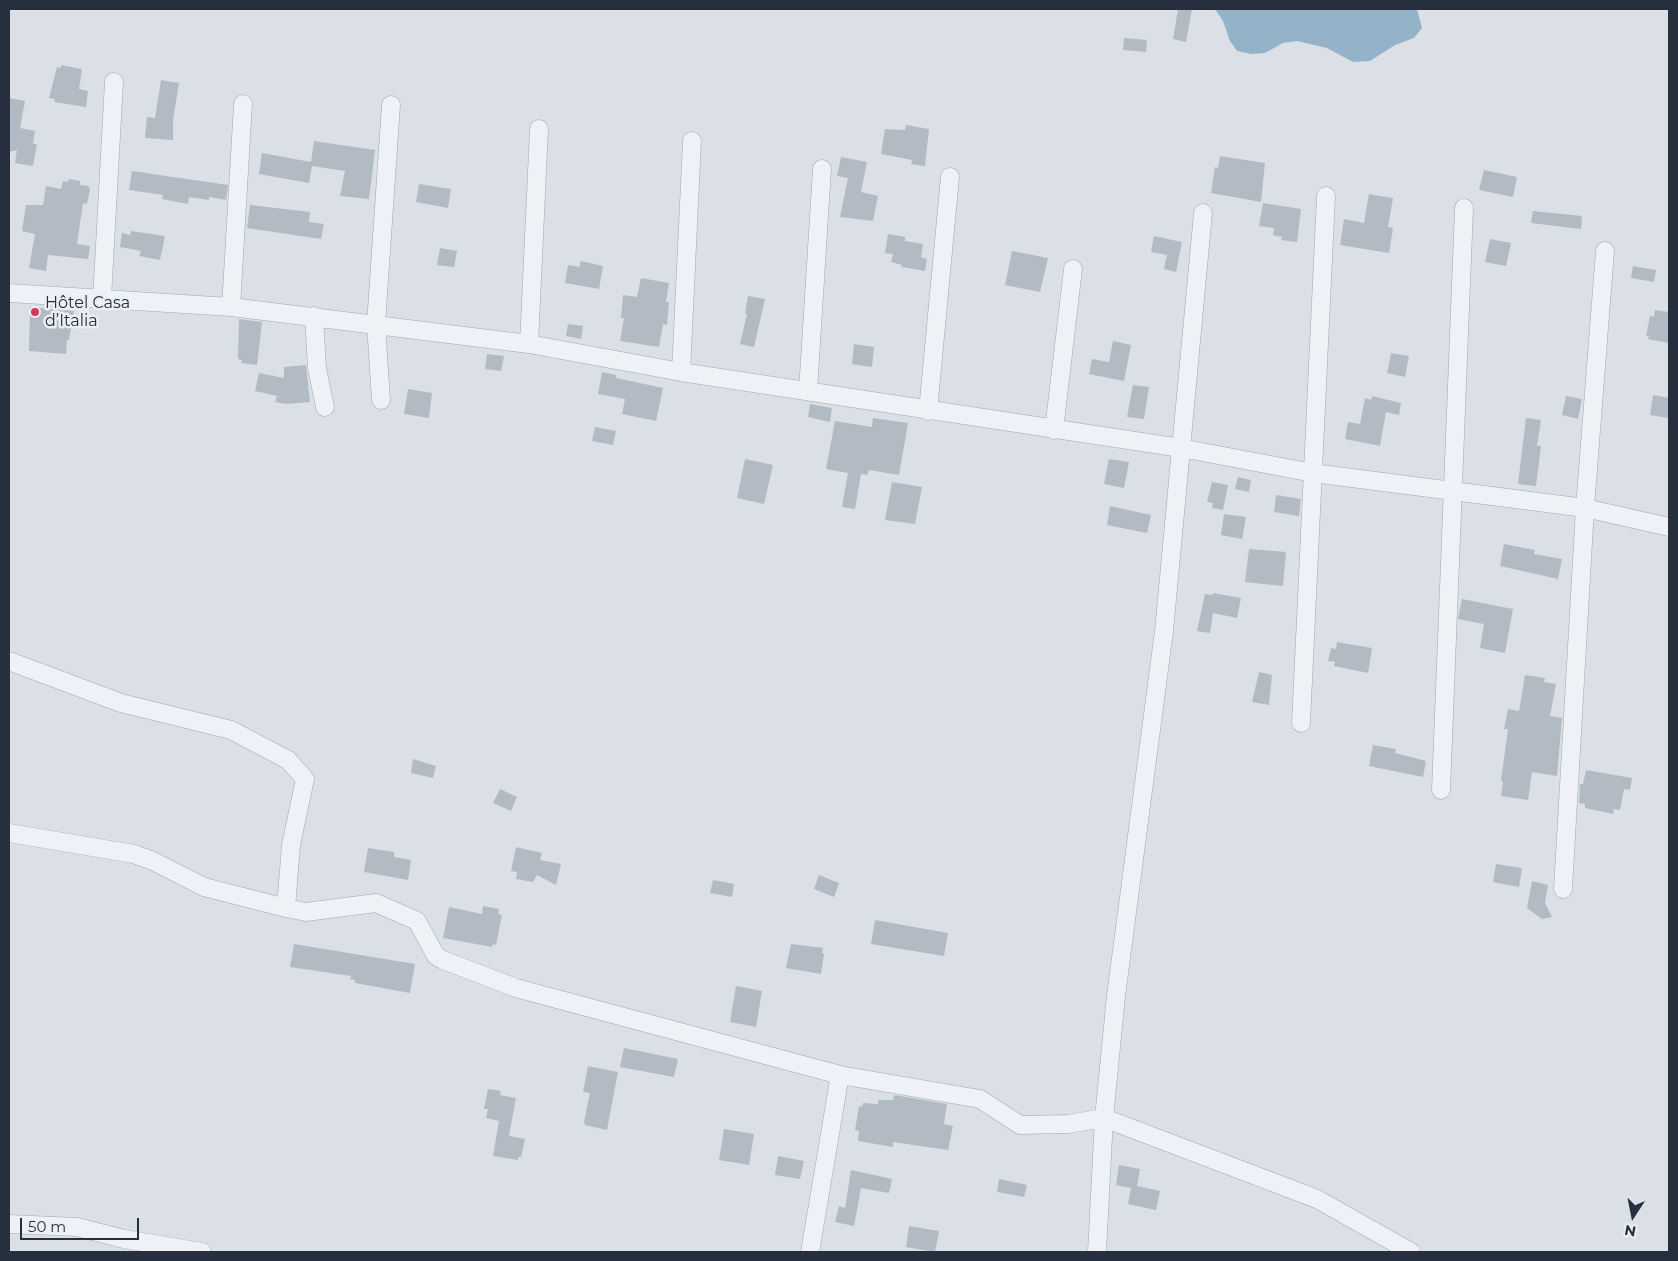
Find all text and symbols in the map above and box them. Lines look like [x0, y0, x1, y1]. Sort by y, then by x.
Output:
place label: Hôtel Casa d’Italia [45, 293, 130, 331]
marker: Hôtel Casa d’Italia [29, 306, 41, 318]
north arrow [1608, 1191, 1658, 1241]
scale bar [22, 1208, 141, 1240]
text: 50 m [28, 1217, 66, 1236]
text: N [1623, 1221, 1637, 1241]

